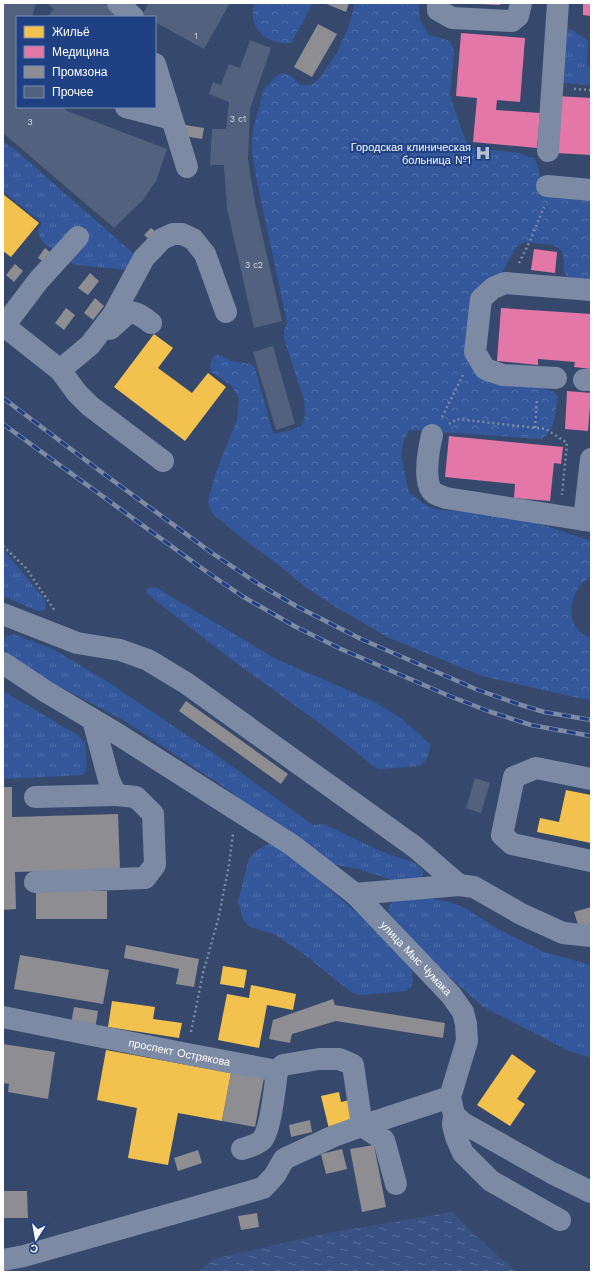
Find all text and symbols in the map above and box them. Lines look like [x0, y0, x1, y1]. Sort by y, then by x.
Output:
legend [16, 16, 156, 108]
text: Жильё [52, 25, 90, 39]
house number: 1 [194, 31, 198, 41]
text: Медицина [52, 45, 109, 59]
text: Промзона [52, 65, 108, 79]
text: Прочее [52, 85, 94, 99]
house number: 3 с1 [230, 114, 246, 124]
house number: 3 [27, 117, 33, 127]
place label: Городская клиническая больница №1 [351, 141, 471, 167]
hospital icon: Городская клиническая больница №1 [474, 144, 492, 162]
house number: 3 с2 [245, 260, 263, 270]
street label: улица Мыс Чумака [377, 919, 455, 999]
street label: проспект Острякова [127, 1036, 232, 1069]
north arrow [16, 1219, 56, 1259]
text: С [29, 1241, 39, 1255]

